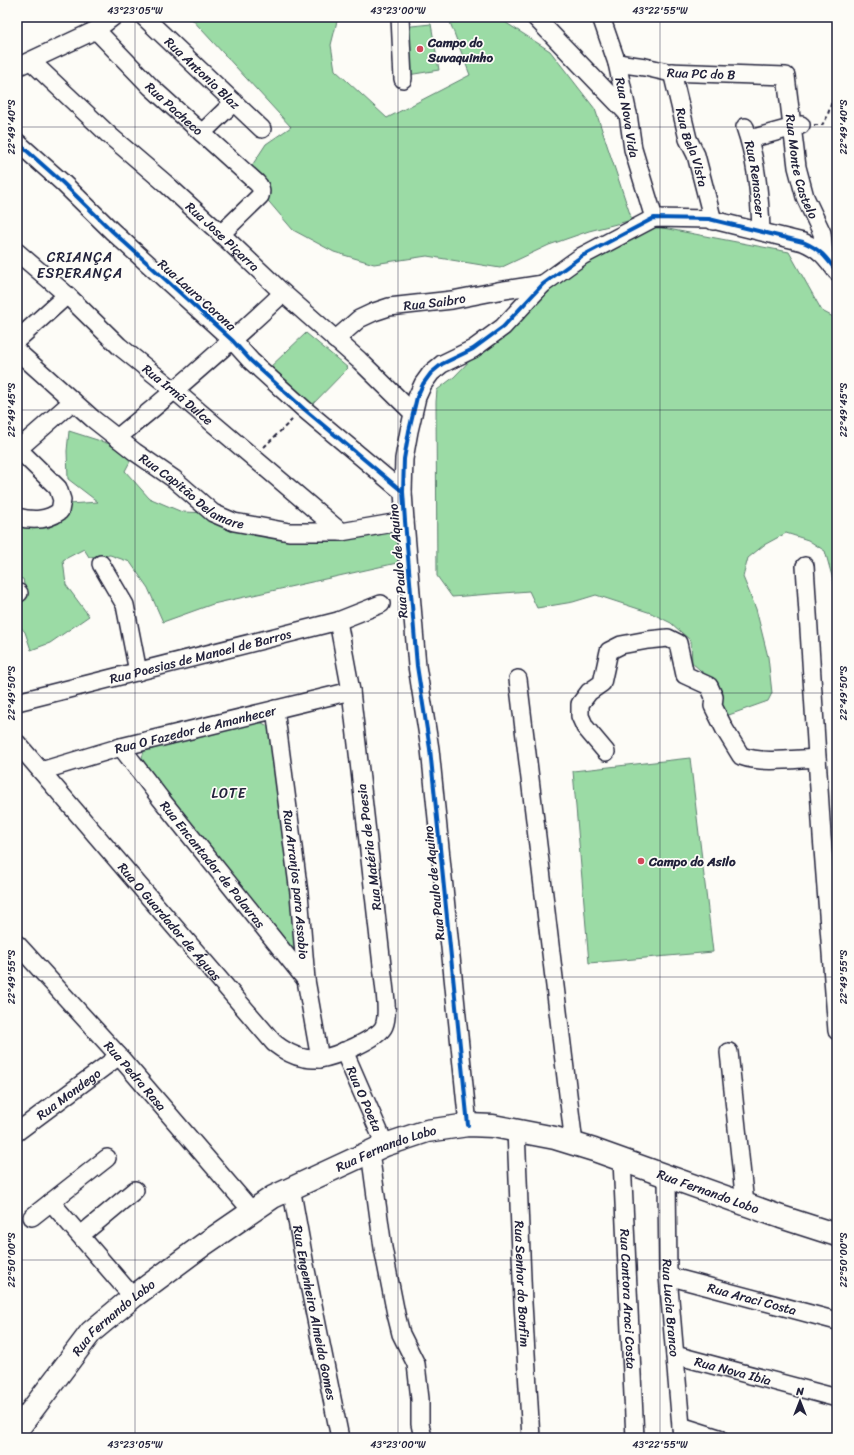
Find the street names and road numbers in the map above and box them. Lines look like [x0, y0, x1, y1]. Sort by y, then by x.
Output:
street label: Rua Antonio Blaz [159, 31, 247, 115]
street label: Rua PC do B [667, 61, 736, 86]
street label: Rua Nova Vida [609, 75, 647, 161]
street label: Rua Pacheco [140, 76, 209, 141]
street label: Rua Bela Vista [669, 105, 715, 190]
street label: Rua Monte Castelo [779, 113, 825, 223]
street label: Rua Renascer [738, 138, 772, 218]
street label: Rua Jose Piçarra [180, 196, 266, 277]
street label: Rua Lauro Corona [152, 253, 242, 337]
street label: Rua Saibro [402, 286, 468, 317]
street label: Rua Irmã Dulce [137, 358, 219, 431]
street label: Rua Capitão Delamare [134, 447, 246, 535]
street label: Rua Paulo de Aquino [381, 502, 414, 619]
street label: Rua Poesias de Manoel de Barros [107, 622, 294, 690]
street label: Rua O Fazedor de Amanhecer [112, 698, 279, 760]
street label: Rua Matéria de Poesia [350, 782, 388, 912]
street label: Rua Encantador de Palavras [154, 795, 272, 933]
street label: Rua Arranjos para Assobio [277, 809, 316, 961]
street label: Rua Paulo de Aquino [416, 824, 451, 941]
street label: Rua O Guardador de Águas [112, 857, 228, 987]
street label: Rua Pedra Rasa [98, 1035, 173, 1116]
street label: Rua Mondego [31, 1062, 106, 1126]
street label: Rua O Poeta [340, 1062, 389, 1136]
street label: Rua Fernando Lobo [332, 1118, 438, 1178]
street label: Rua Fernando Lobo [654, 1162, 763, 1220]
street label: Rua Senhor do Bonfim [508, 1220, 537, 1348]
street label: Rua Engenheiro Almeida Gomes [287, 1223, 344, 1403]
street label: Rua Cantora Araci Costa [614, 1228, 643, 1370]
street label: Rua Lucia Branco [656, 1259, 686, 1358]
street label: Rua Fernando Lobo [65, 1273, 160, 1361]
street label: Rua Araci Costa [705, 1276, 799, 1321]
street label: Rua Nova Ibia [692, 1349, 774, 1392]

